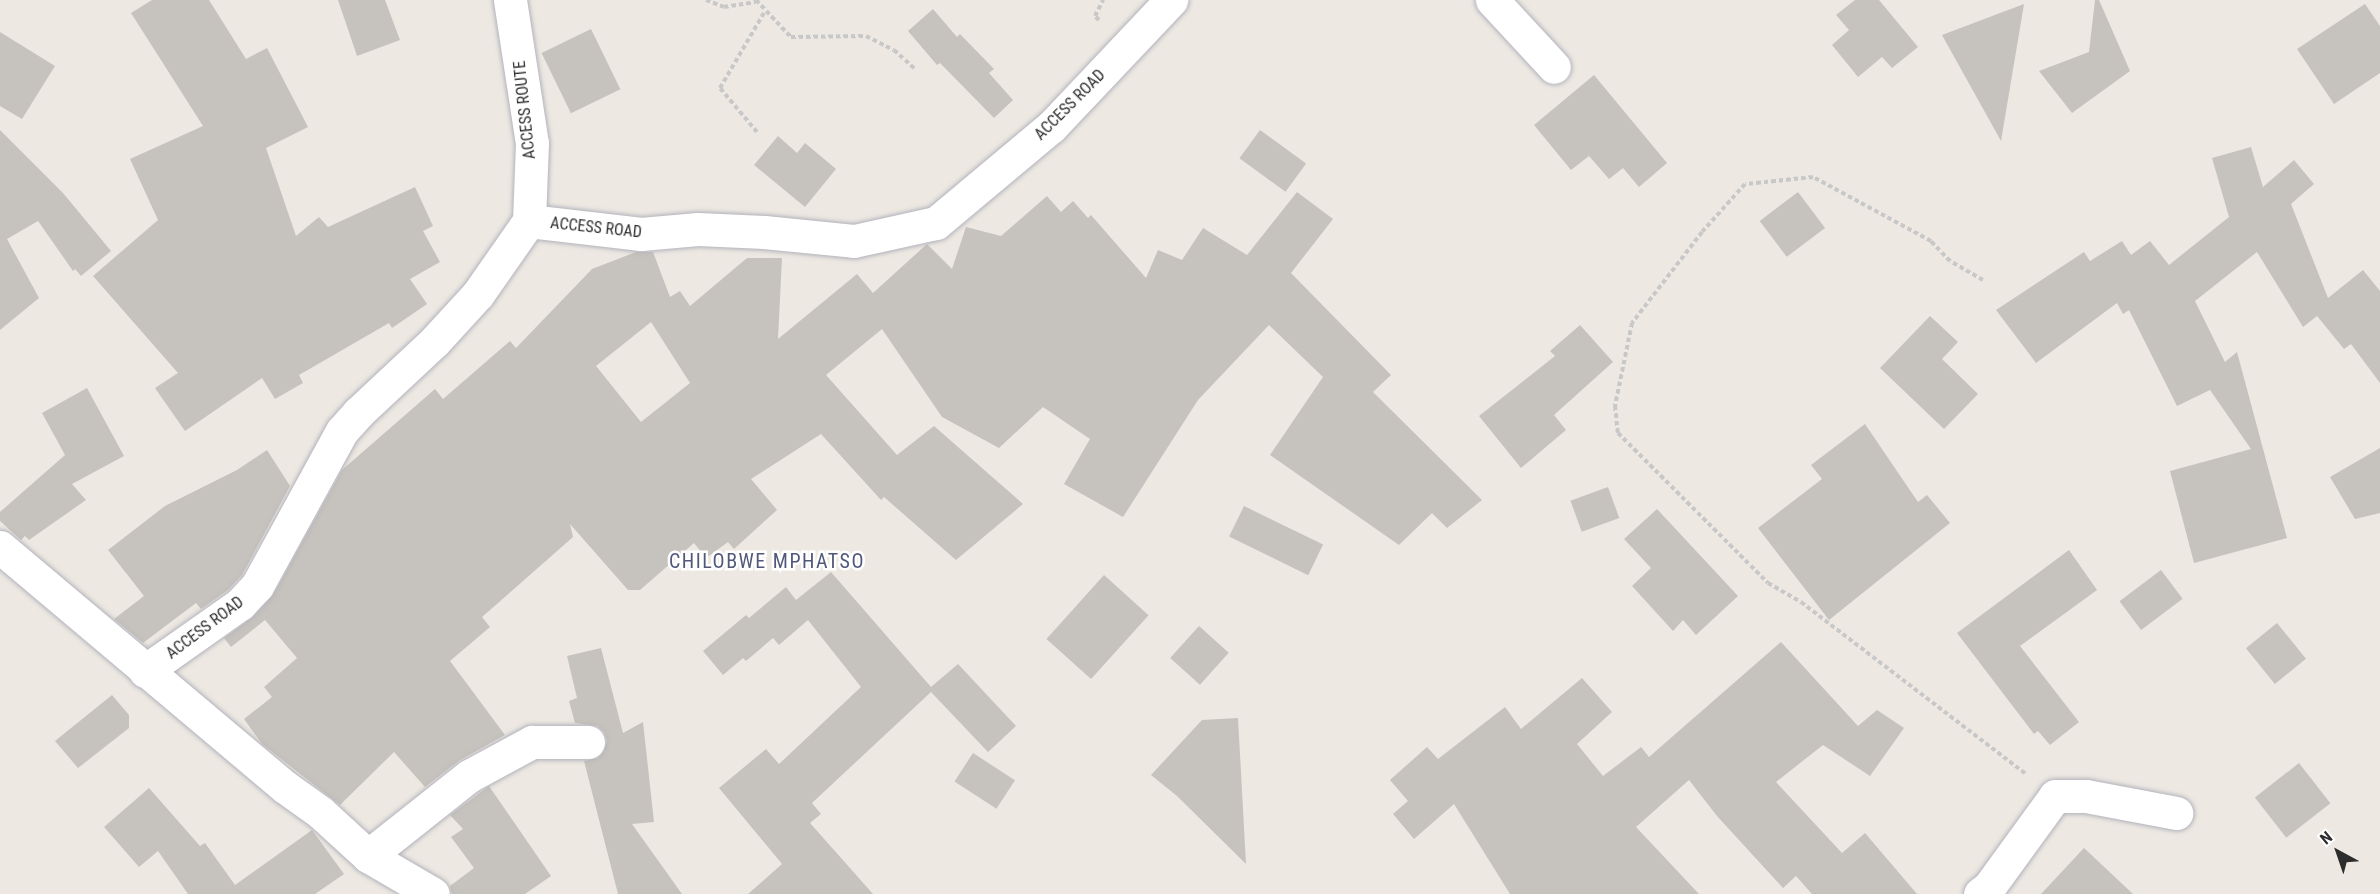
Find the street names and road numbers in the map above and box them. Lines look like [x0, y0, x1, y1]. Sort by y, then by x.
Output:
street label: ACCESS ROUTE [510, 60, 540, 160]
street label: ACCESS ROAD [1031, 66, 1109, 144]
street label: ACCESS ROAD [549, 214, 643, 242]
street label: ACCESS ROAD [163, 593, 247, 663]

